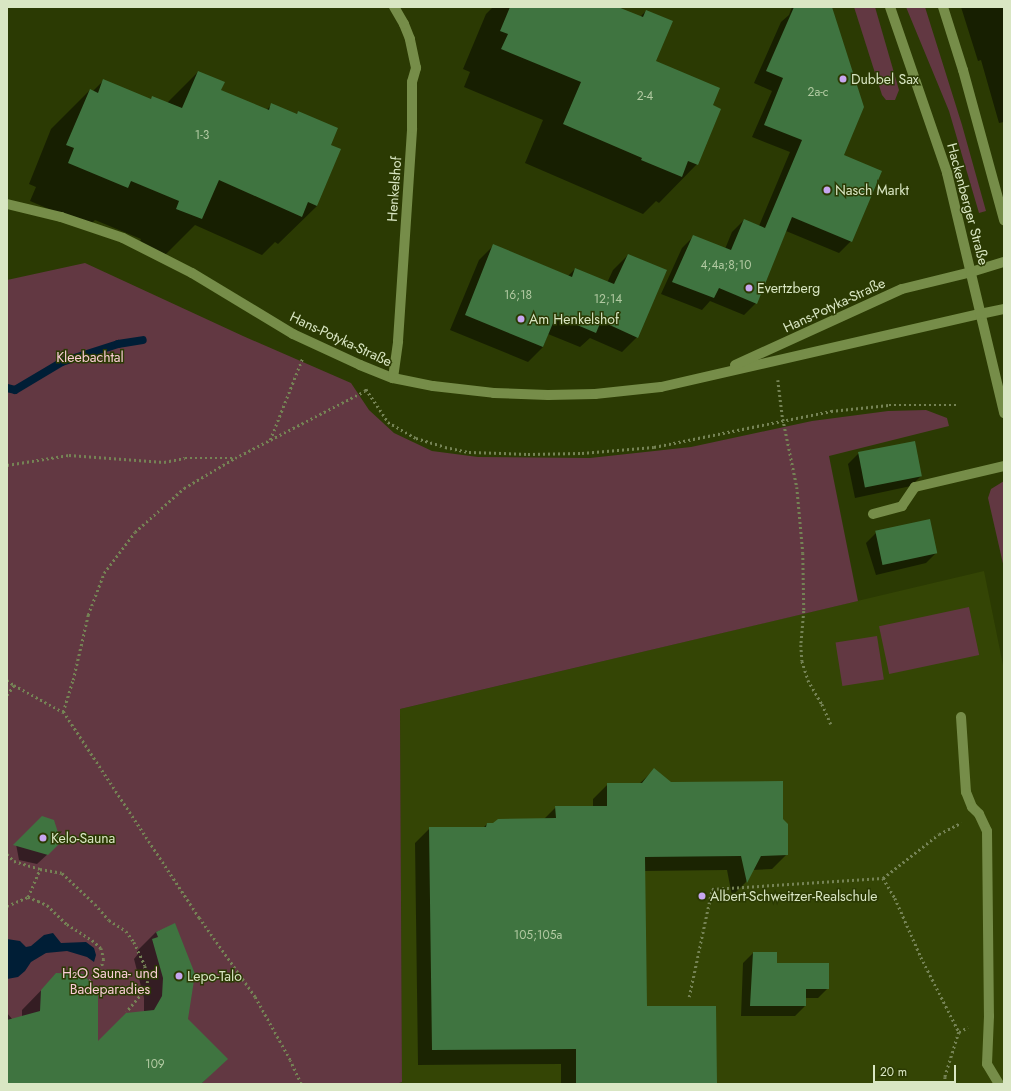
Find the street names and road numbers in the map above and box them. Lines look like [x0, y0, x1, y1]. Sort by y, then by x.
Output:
street label: Hackenberger Straße [944, 141, 992, 267]
street label: Henkelshof [383, 156, 405, 222]
street label: Hans-Potyka-Straße [780, 274, 888, 336]
street label: Hans-Potyka-Straße [287, 308, 395, 370]

